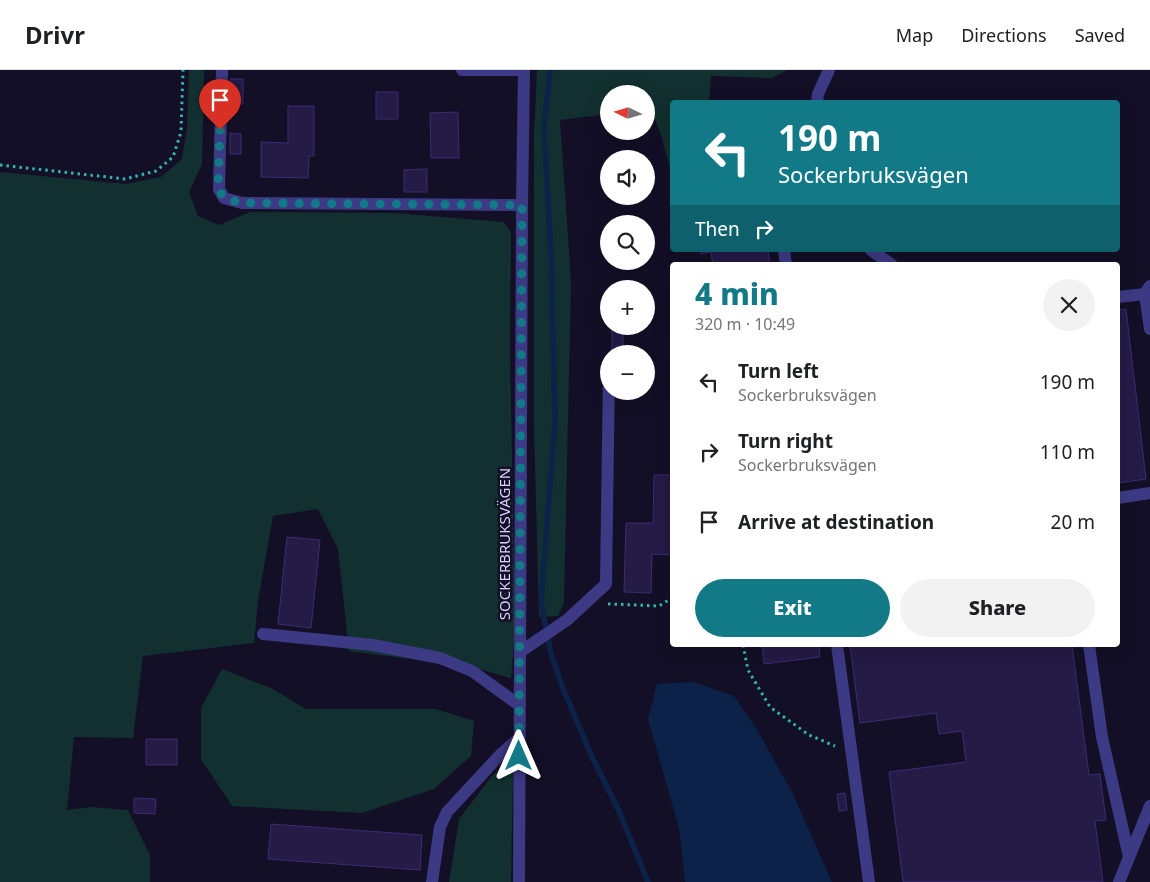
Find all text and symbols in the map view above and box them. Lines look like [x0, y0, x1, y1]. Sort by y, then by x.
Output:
text: Drivr [25, 18, 85, 51]
text: Map [896, 23, 933, 47]
text: Directions [961, 23, 1047, 47]
text: Saved [1075, 23, 1125, 47]
pin [199, 79, 241, 130]
north arrow [600, 85, 655, 140]
map controls [600, 85, 655, 400]
icon: arrive [206, 86, 234, 114]
text: 190 m [778, 114, 881, 161]
icon: left [695, 120, 760, 185]
button: sound [600, 150, 655, 205]
text: Sockerbruksvägen [778, 159, 969, 189]
button: search [600, 215, 655, 270]
icon: right [750, 215, 778, 243]
text: Then [695, 216, 740, 242]
text: 4 min [695, 273, 779, 314]
button: close [1043, 279, 1095, 331]
button: + [600, 280, 655, 335]
text: 320 m · 10:49 [695, 313, 795, 335]
button: − [600, 345, 655, 400]
text: Turn left [738, 358, 819, 384]
icon: left [695, 368, 723, 396]
text: 190 m [1040, 369, 1095, 395]
text: Sockerbruksvägen [738, 384, 877, 406]
text: Turn right [738, 428, 833, 454]
icon: right [695, 438, 723, 466]
text: 110 m [1040, 439, 1095, 465]
text: Sockerbruksvägen [738, 454, 877, 476]
street label: SOCKERBRUKSVÄGEN [494, 468, 514, 620]
icon: arrive [695, 508, 723, 536]
text: Arrive at destination [738, 509, 934, 535]
text: 20 m [1051, 509, 1095, 535]
button: Exit [695, 579, 890, 637]
button: Share [900, 579, 1095, 637]
position arrow [492, 729, 544, 781]

